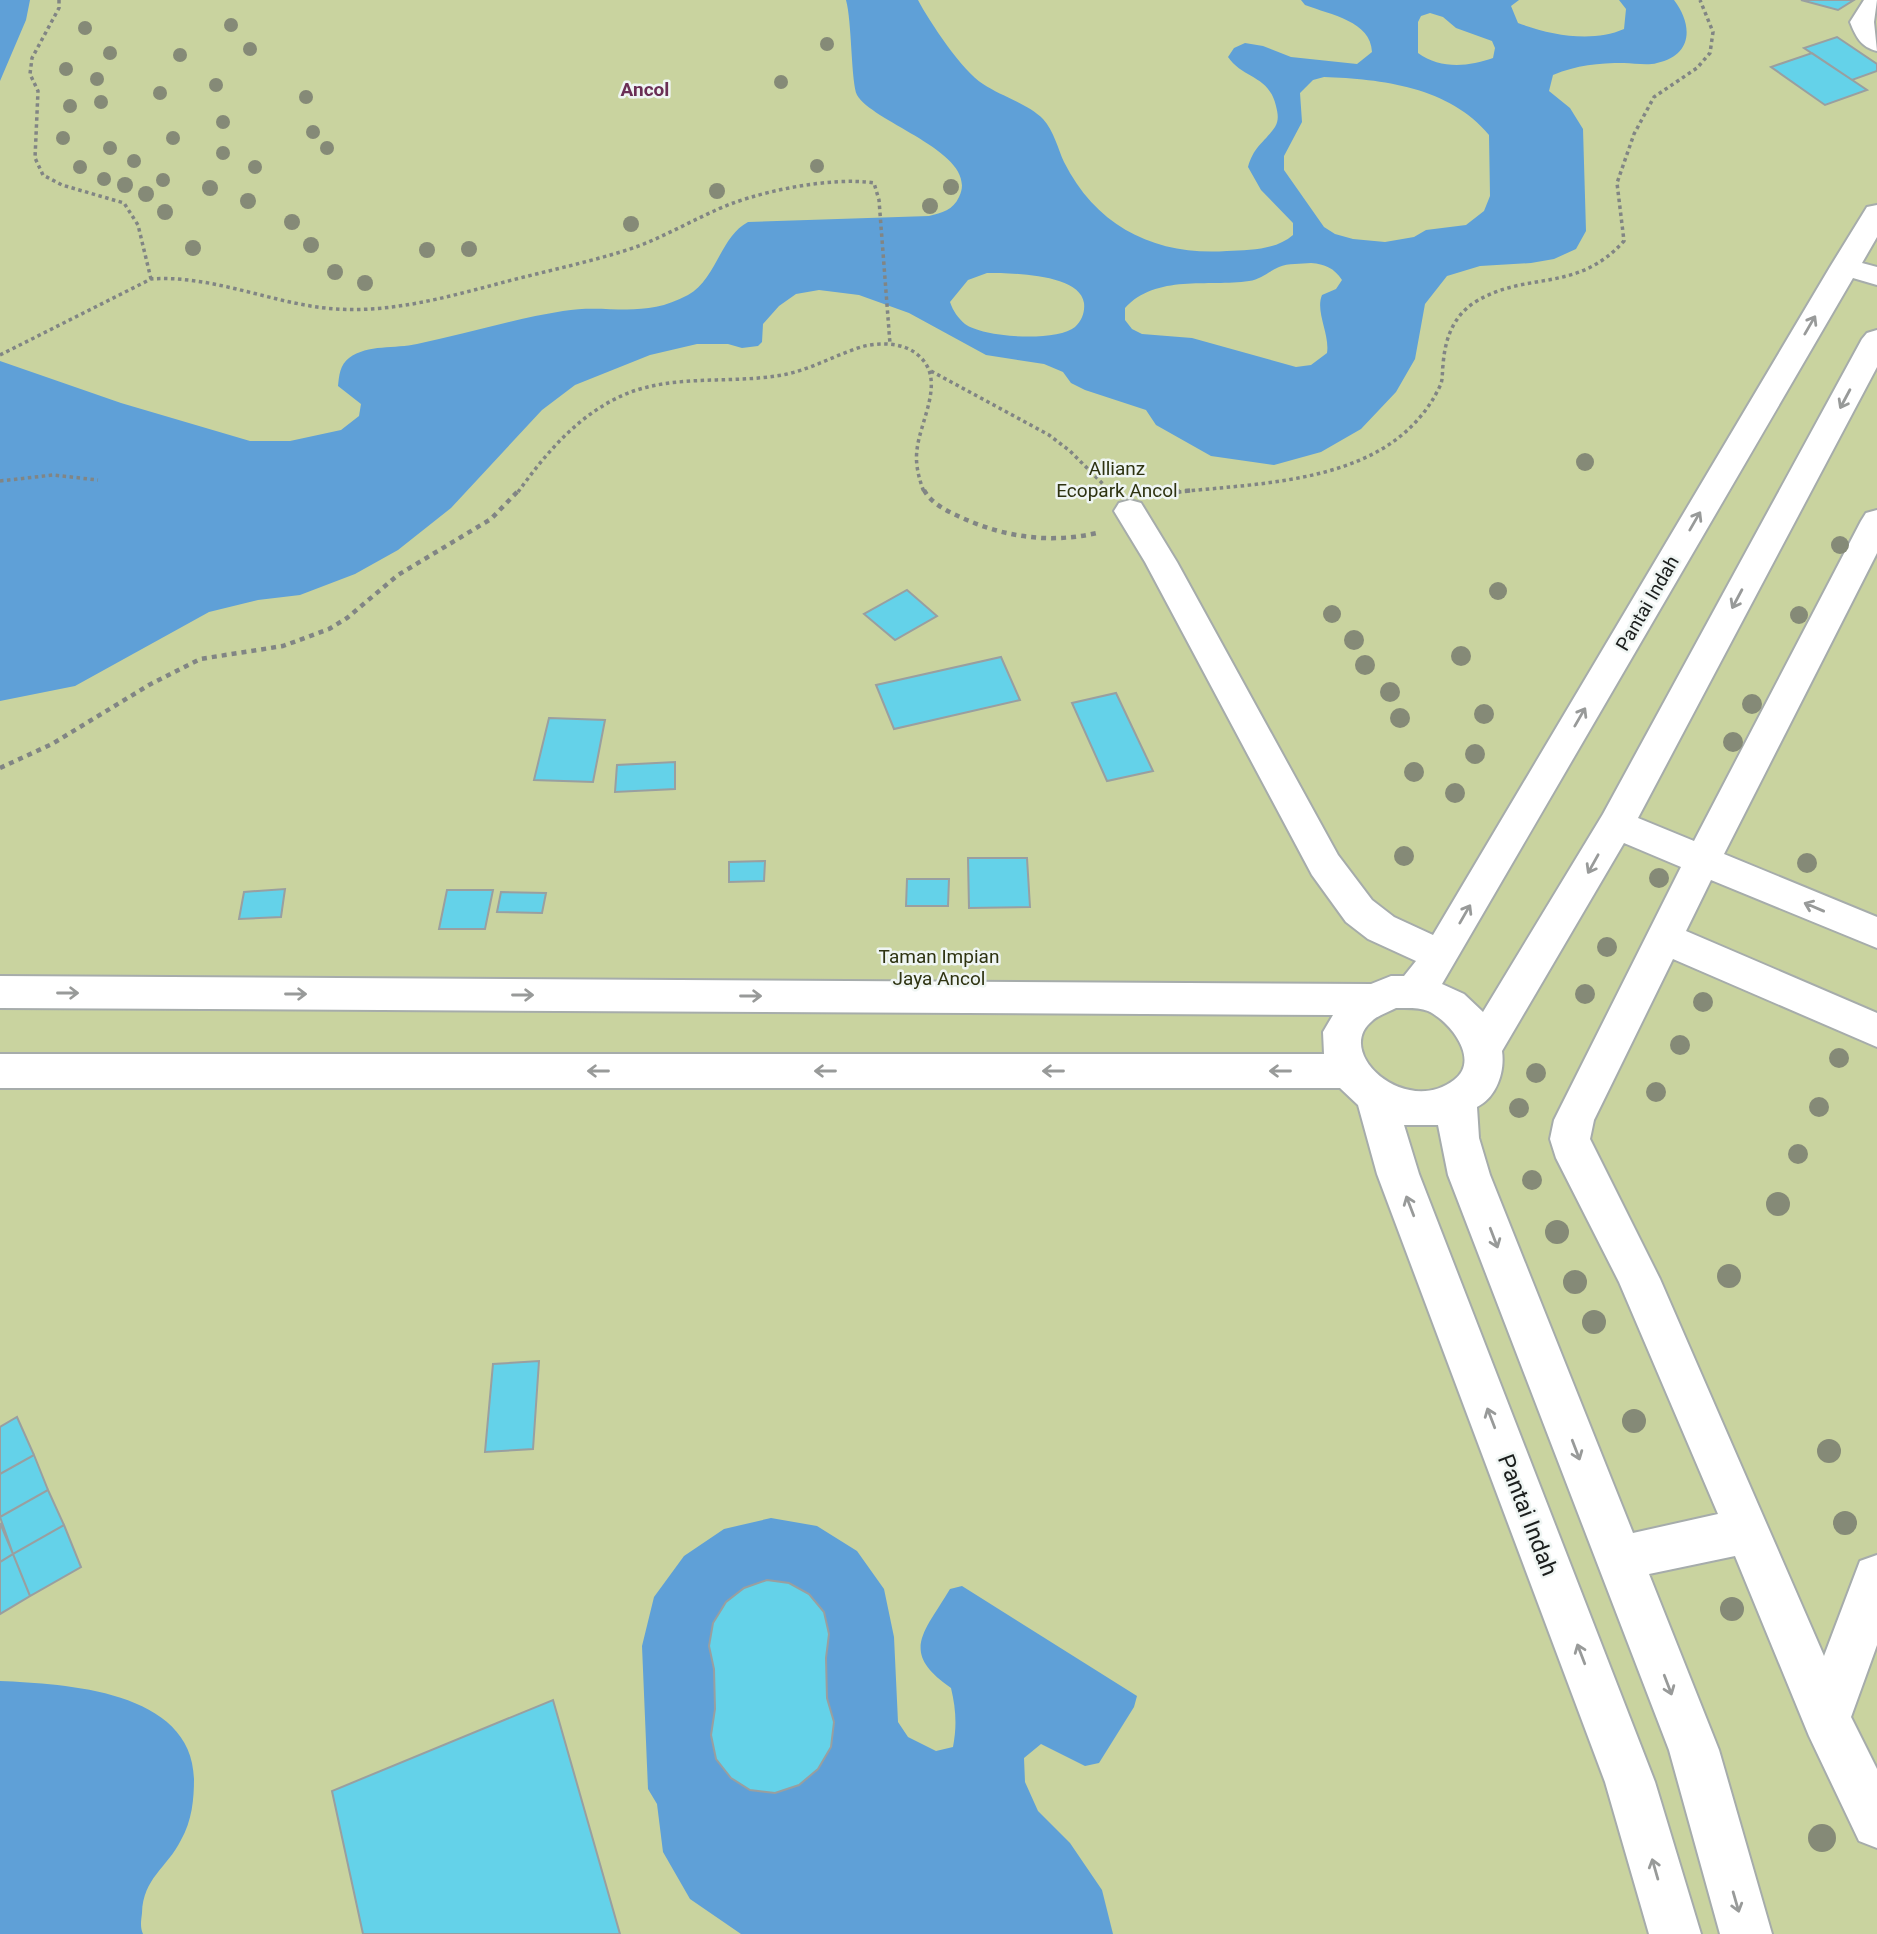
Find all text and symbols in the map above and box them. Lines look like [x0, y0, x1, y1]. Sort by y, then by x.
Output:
district label: Ancol [621, 78, 669, 101]
one-way arrow [1803, 315, 1817, 335]
one-way arrow [1837, 388, 1851, 409]
park label: Allianz Ecopark Ancol [1056, 457, 1178, 502]
one-way arrow [1688, 512, 1702, 532]
street label: Pantai Indah [1611, 552, 1684, 655]
one-way arrow [1730, 588, 1743, 609]
one-way arrow [1573, 708, 1587, 728]
one-way arrow [1586, 853, 1599, 874]
one-way arrow [1804, 900, 1825, 913]
one-way arrow [1458, 904, 1472, 924]
park label: Taman Impian Jaya Ancol [879, 945, 999, 990]
one-way arrow [56, 986, 79, 1000]
one-way arrow [284, 987, 307, 1001]
one-way arrow [511, 988, 534, 1002]
one-way arrow [739, 989, 762, 1003]
one-way arrow [586, 1064, 609, 1078]
one-way arrow [814, 1064, 837, 1078]
one-way arrow [1041, 1064, 1064, 1078]
one-way arrow [1269, 1064, 1292, 1078]
one-way arrow [1402, 1195, 1415, 1217]
one-way arrow [1488, 1227, 1501, 1249]
one-way arrow [1484, 1408, 1496, 1430]
one-way arrow [1571, 1439, 1584, 1461]
street label: Pantai Indah [1492, 1451, 1563, 1580]
one-way arrow [1574, 1643, 1586, 1665]
one-way arrow [1663, 1674, 1676, 1695]
one-way arrow [1648, 1858, 1661, 1880]
one-way arrow [1731, 1891, 1744, 1913]

